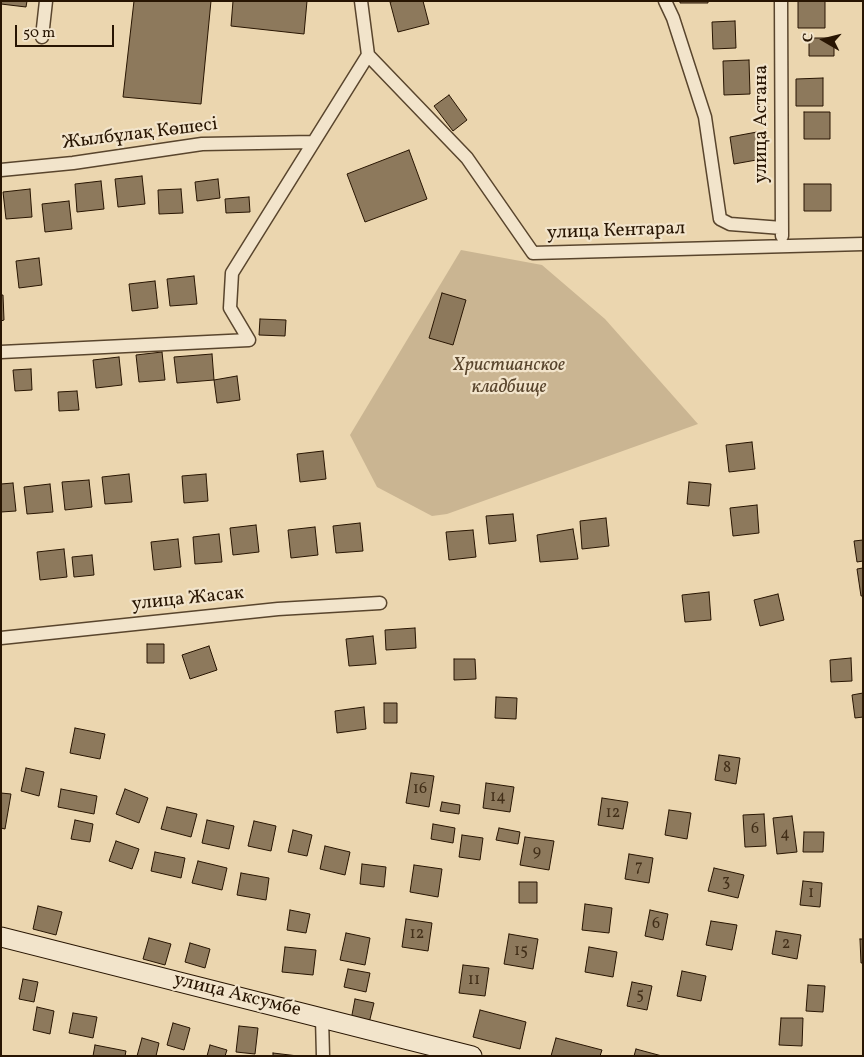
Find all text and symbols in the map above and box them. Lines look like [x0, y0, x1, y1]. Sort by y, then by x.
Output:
scale bar [18, 15, 116, 47]
north arrow [799, 15, 849, 65]
text: 50 m [23, 23, 55, 44]
text: С [799, 32, 819, 44]
street label: улица Астана [752, 65, 774, 183]
street label: Жылбұлақ Көшесі [61, 114, 219, 156]
street label: улица Кентарал [546, 218, 686, 246]
park label: Христианское кладбище [453, 356, 565, 400]
street label: улица Жасак [131, 583, 245, 617]
house number: 8 [723, 759, 731, 779]
house number: 16 [413, 780, 427, 800]
house number: 14 [490, 788, 506, 808]
house number: 12 [606, 804, 620, 824]
house number: 6 [751, 820, 759, 840]
house number: 4 [780, 825, 790, 845]
house number: 9 [533, 843, 541, 863]
house number: 7 [635, 858, 643, 878]
house number: 3 [722, 873, 730, 893]
house number: 1 [808, 884, 814, 904]
house number: 6 [652, 915, 660, 935]
house number: 12 [410, 925, 424, 945]
house number: 2 [782, 935, 790, 955]
house number: 15 [514, 942, 528, 962]
street label: улица Аксумбе [171, 969, 303, 1023]
house number: 11 [468, 971, 480, 991]
house number: 5 [636, 986, 644, 1006]

